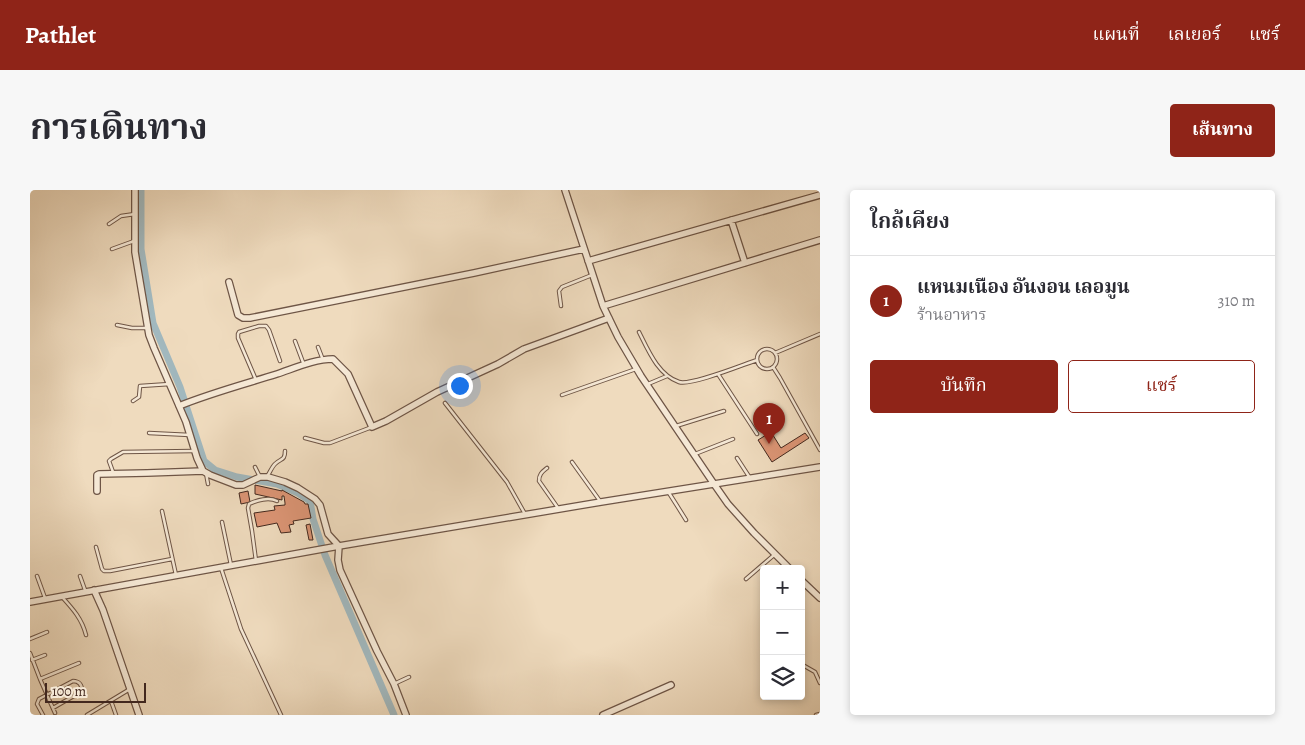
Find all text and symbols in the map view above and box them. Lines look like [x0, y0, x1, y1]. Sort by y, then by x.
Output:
text: Pathlet [25, 19, 96, 51]
text: แผนที่ [1092, 22, 1140, 46]
text: เลเยอร์ [1168, 22, 1221, 46]
text: แชร์ [1249, 22, 1280, 46]
text: การเดินทาง [30, 103, 208, 151]
button: เส้นทาง [1170, 104, 1275, 157]
text: ใกล้เคียง [870, 207, 950, 235]
text: แหนมเนือง อันงอน เลอมูน [917, 274, 1130, 300]
text: 1 [883, 290, 889, 312]
text: 310 m [1218, 290, 1255, 312]
text: ร้านอาหาร [917, 304, 986, 326]
button: บันทึก [870, 360, 1058, 413]
button: แชร์ [1068, 360, 1255, 413]
your location [447, 373, 473, 399]
pin: 1 [753, 403, 785, 444]
map controls [760, 565, 805, 700]
button: + [760, 565, 805, 610]
button: − [760, 610, 805, 655]
button: layers [760, 655, 805, 700]
scale bar [45, 680, 146, 703]
text: 100 m [52, 682, 86, 701]

